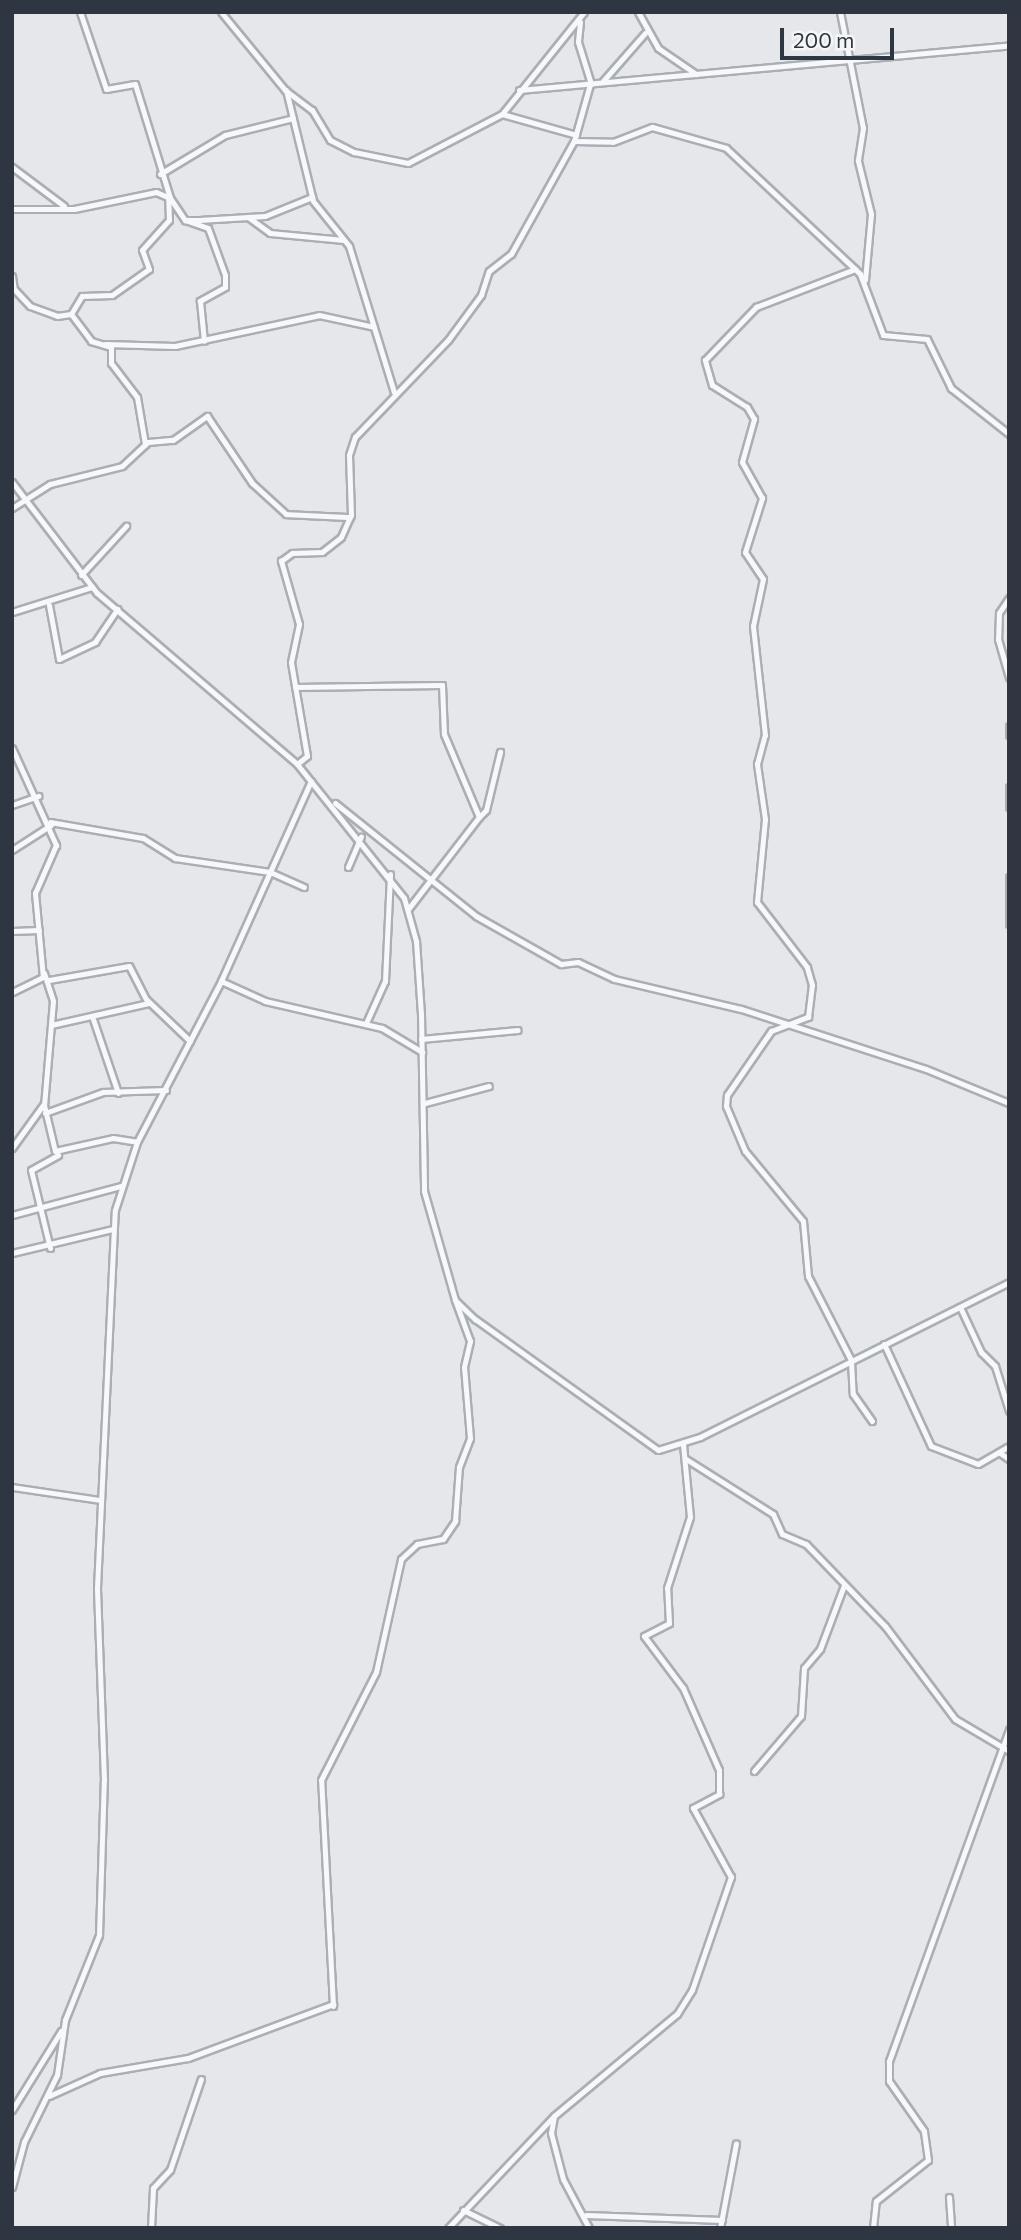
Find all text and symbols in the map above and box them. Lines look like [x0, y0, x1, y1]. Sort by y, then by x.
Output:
scale bar [783, 14, 897, 58]
text: 200 m [793, 27, 854, 52]

